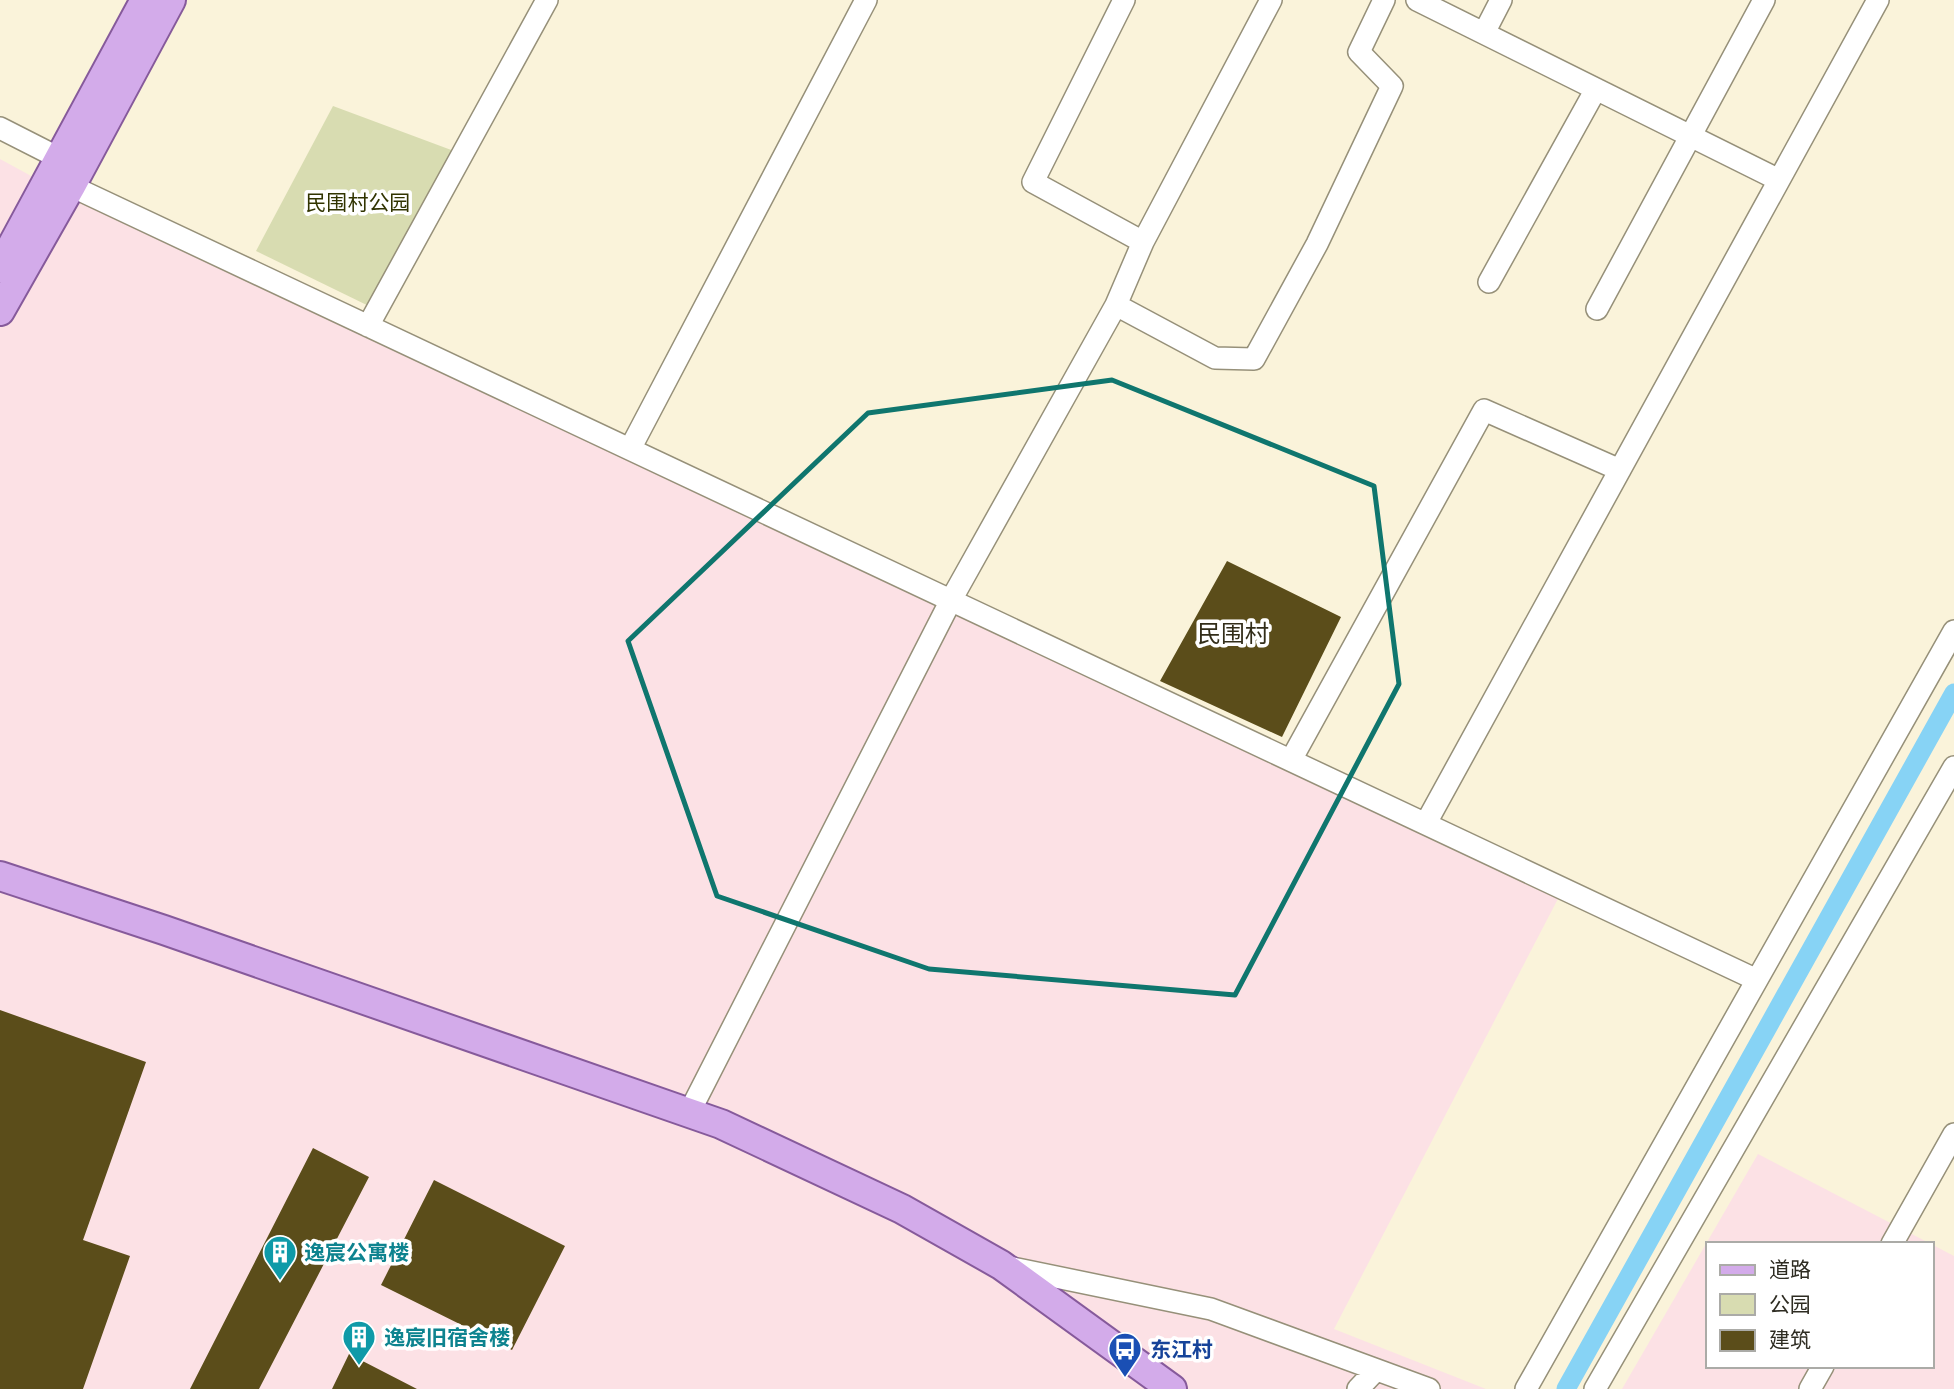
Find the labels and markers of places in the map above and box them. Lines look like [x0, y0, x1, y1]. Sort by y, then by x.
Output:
building icon: 逸宸公寓楼 [261, 1233, 299, 1282]
place label: 逸宸公寓楼 [304, 1238, 409, 1266]
building icon: 逸宸旧宿舍楼 [340, 1318, 378, 1367]
place label: 逸宸旧宿舍楼 [384, 1323, 510, 1351]
bus stop icon: 东江村 [1106, 1330, 1144, 1379]
place label: 东江村 [1150, 1335, 1213, 1363]

